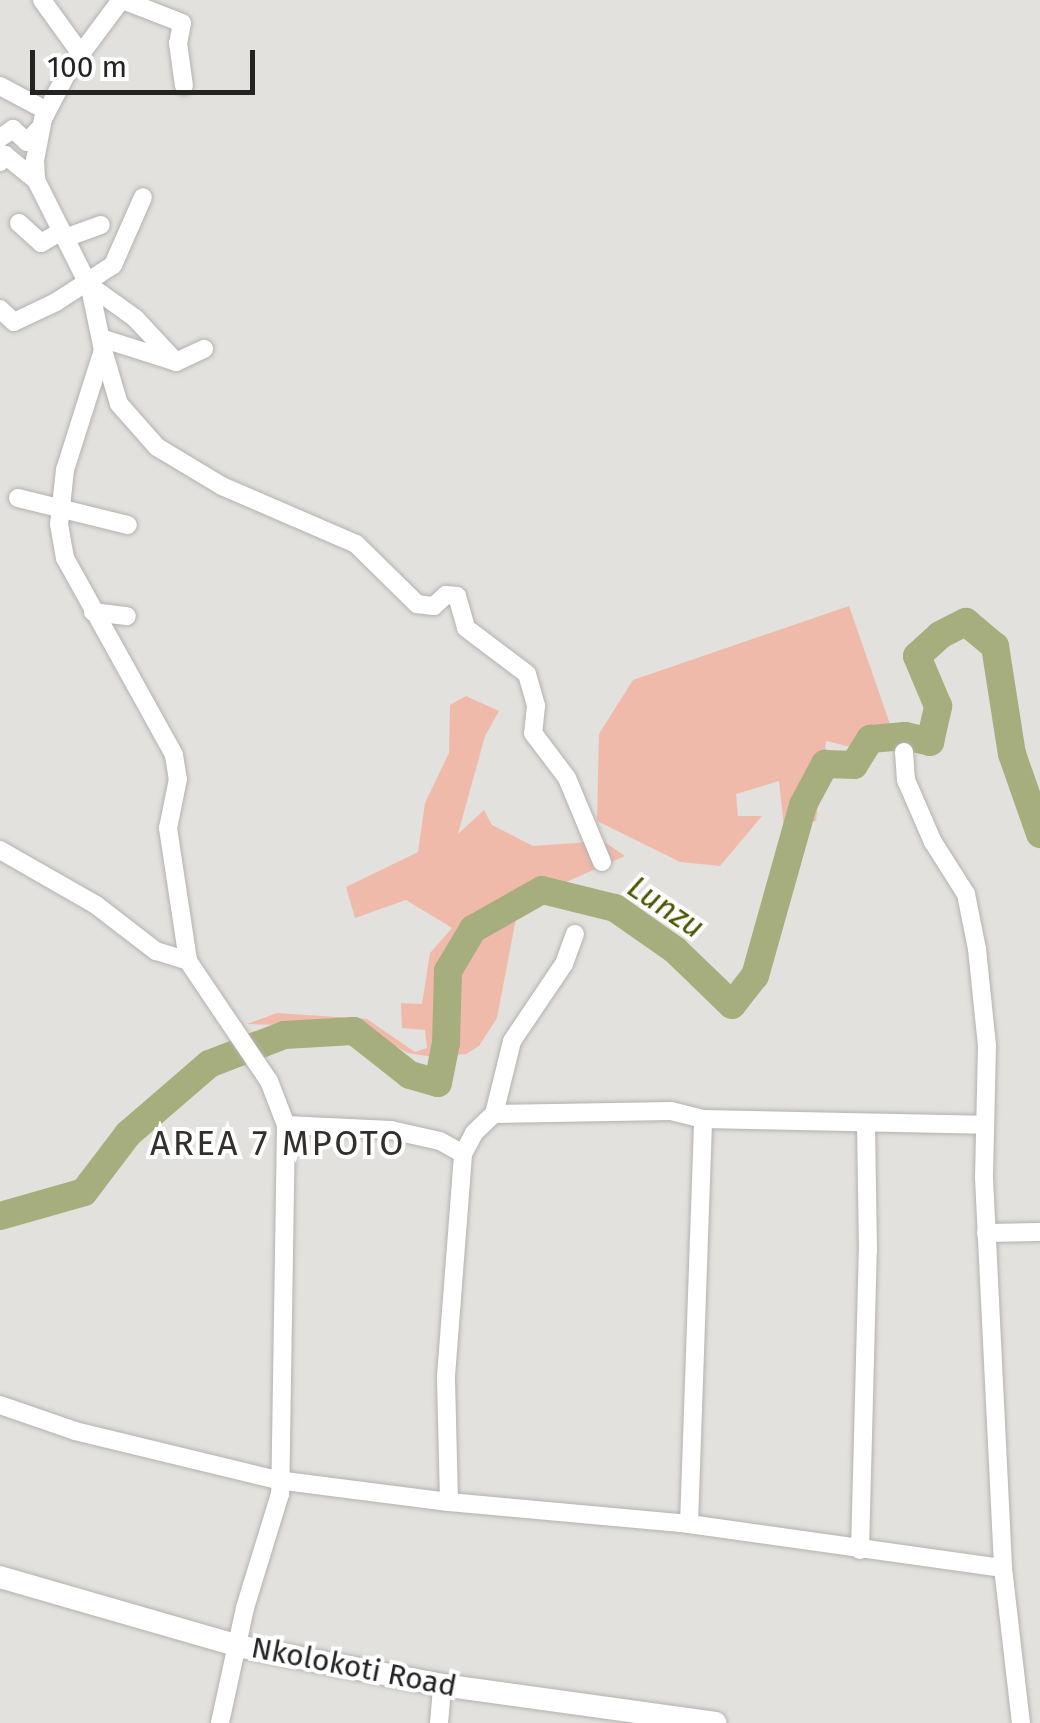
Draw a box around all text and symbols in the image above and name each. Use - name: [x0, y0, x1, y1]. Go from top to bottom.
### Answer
- scale bar: [35, 30, 260, 92]
- text: 100 m: [47, 49, 127, 85]
- water label: Lunzu: [620, 868, 712, 946]
- district label: AREA 7 MPOTO: [150, 1122, 406, 1164]
- street label: Nkolokoti Road: [248, 1629, 460, 1705]

